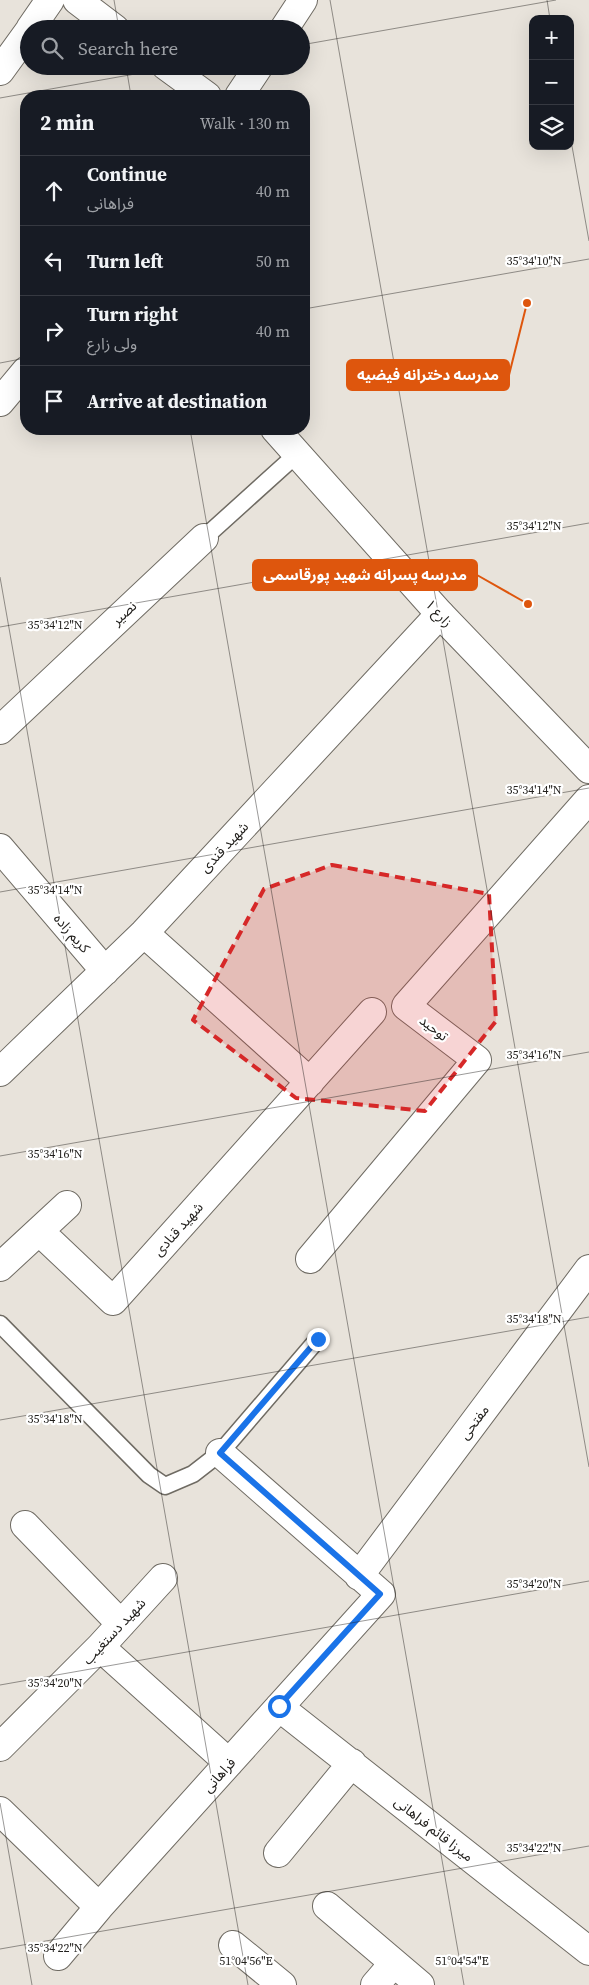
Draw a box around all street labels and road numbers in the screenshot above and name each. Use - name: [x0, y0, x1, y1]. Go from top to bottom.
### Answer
- street label: زارع ۱: [420, 595, 457, 632]
- street label: نصیر: [106, 596, 141, 630]
- street label: شهید قندی: [195, 817, 253, 877]
- street label: کریم زاده: [48, 909, 95, 958]
- street label: توحید: [415, 1010, 453, 1046]
- street label: شهید قنادی: [148, 1198, 208, 1260]
- street label: مفتحی: [454, 1401, 494, 1443]
- street label: شهید دستغیب: [78, 1593, 150, 1669]
- street label: فراهانی: [198, 1753, 240, 1797]
- street label: میرزا قائم فراهانی: [390, 1792, 478, 1867]

